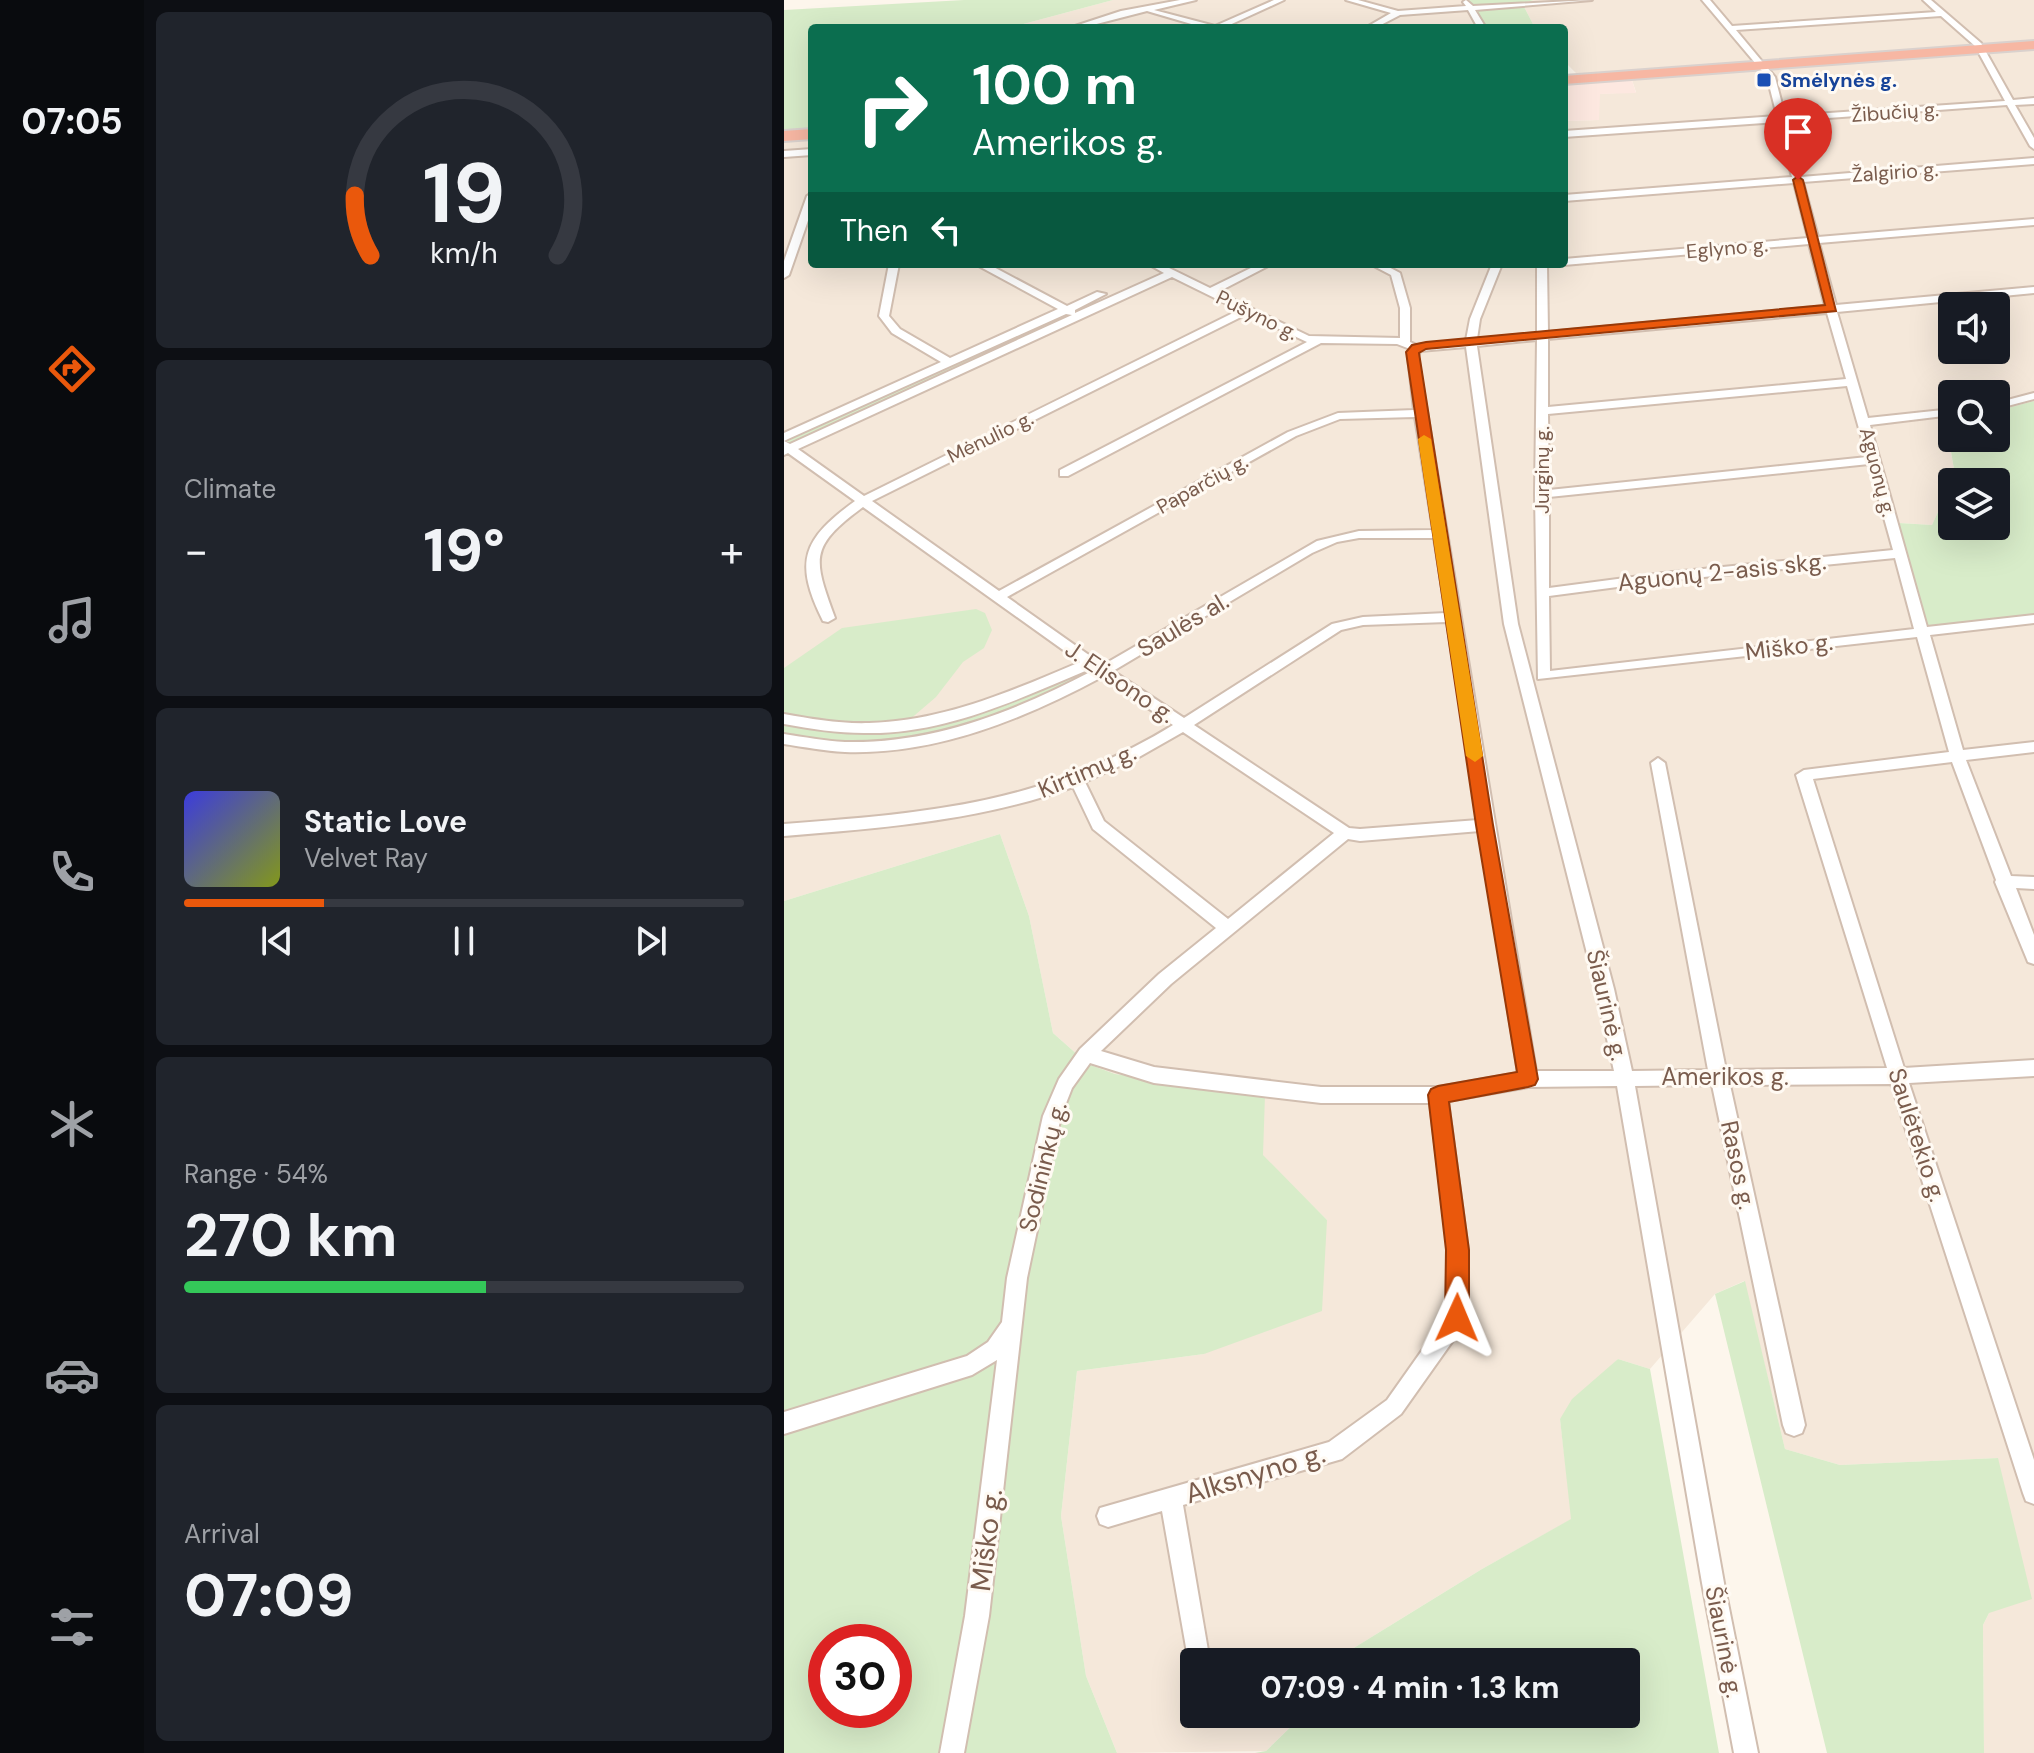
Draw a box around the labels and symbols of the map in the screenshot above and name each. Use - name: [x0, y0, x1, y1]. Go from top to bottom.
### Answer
- place label: Smėlynės g.: [1780, 67, 1897, 93]
- marker: Smėlynės g.: [1755, 71, 1773, 89]
- street label: Žibučių g.: [1850, 96, 1940, 128]
- pin: [1764, 98, 1832, 180]
- street label: Žalgirio g.: [1851, 156, 1939, 188]
- street label: Eglyno g.: [1685, 231, 1769, 265]
- street label: Pušyno g.: [1212, 284, 1302, 346]
- street label: Mėnulio g.: [943, 405, 1037, 469]
- street label: Aguonų g.: [1854, 425, 1902, 519]
- street label: Jurginų g.: [1529, 426, 1555, 514]
- street label: Paparčių g.: [1152, 448, 1252, 520]
- street label: Aguonų 2-asis skg.: [1616, 545, 1828, 598]
- street label: Saulės al.: [1131, 585, 1234, 664]
- street label: Miško g.: [1743, 626, 1834, 667]
- street label: J. Elisono g.: [1059, 633, 1181, 730]
- street label: Kirtimų g.: [1033, 736, 1140, 805]
- street label: Šiaurinė g.: [1580, 946, 1635, 1063]
- street label: Amerikos g.: [1661, 1061, 1789, 1092]
- street label: Saulėtekio g.: [1881, 1064, 1954, 1206]
- street label: Sodininkų g.: [1011, 1099, 1074, 1235]
- street label: Rasos g.: [1714, 1118, 1763, 1212]
- position arrow: [1415, 1276, 1499, 1360]
- street label: Alksnyno g.: [1181, 1435, 1330, 1512]
- street label: Miško g.: [962, 1487, 1011, 1593]
- street label: Šiaurinė g.: [1698, 1583, 1750, 1700]
- speed limit sign: 30: [808, 1624, 912, 1728]

